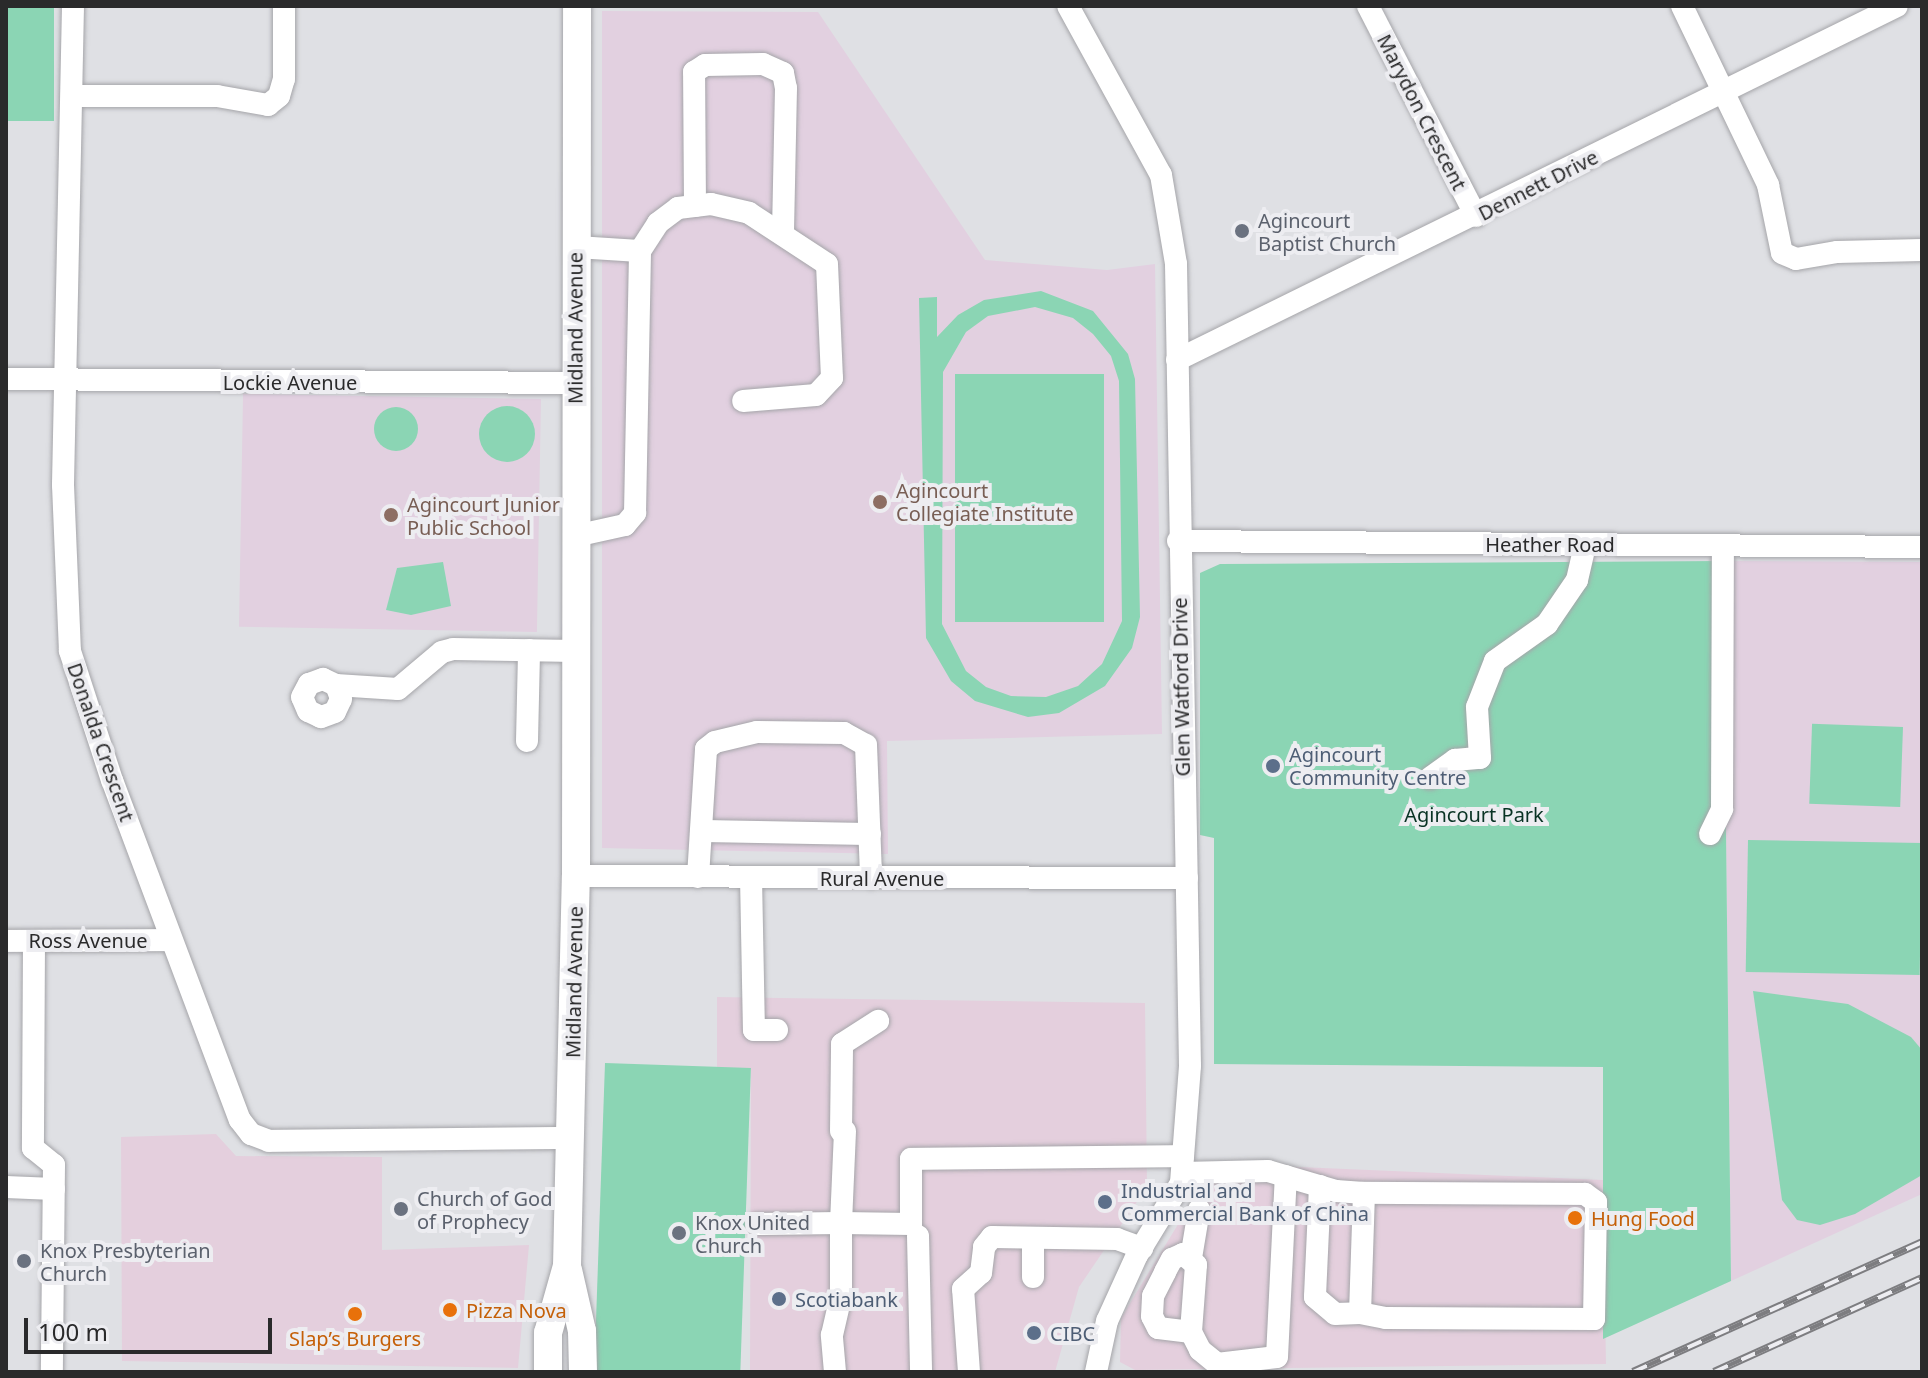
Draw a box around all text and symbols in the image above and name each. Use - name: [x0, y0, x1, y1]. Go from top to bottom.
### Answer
- street label: Marydon Crescent: [1372, 30, 1472, 194]
- street label: Dennett Drive: [1474, 145, 1602, 225]
- place label: Agincourt Baptist Church: [1258, 208, 1396, 255]
- marker: Agincourt Baptist Church: [1233, 222, 1251, 240]
- street label: Midland Avenue: [563, 252, 587, 404]
- street label: Lockie Avenue: [223, 370, 357, 394]
- place label: Agincourt Collegiate Institute: [896, 478, 1074, 525]
- place label: Agincourt Junior Public School: [407, 492, 560, 539]
- marker: Agincourt Collegiate Institute: [871, 493, 889, 511]
- marker: Agincourt Junior Public School: [382, 506, 400, 524]
- street label: Heather Road: [1485, 532, 1615, 556]
- street label: Glen Watford Drive: [1167, 597, 1195, 777]
- street label: Donalda Crescent: [63, 660, 139, 824]
- place label: Agincourt Community Centre: [1289, 742, 1466, 789]
- marker: Agincourt Community Centre: [1264, 757, 1282, 775]
- park label: Agincourt Park: [1404, 802, 1544, 826]
- street label: Rural Avenue: [820, 866, 944, 890]
- street label: Midland Avenue: [561, 906, 587, 1058]
- street label: Ross Avenue: [28, 928, 148, 952]
- place label: Industrial and Commercial Bank of China: [1121, 1178, 1369, 1225]
- place label: Church of God of Prophecy: [417, 1186, 553, 1233]
- marker: Industrial and Commercial Bank of China: [1096, 1193, 1114, 1211]
- marker: Church of God of Prophecy: [392, 1200, 410, 1218]
- place label: Hung Food: [1591, 1206, 1695, 1230]
- marker: Hung Food: [1566, 1209, 1584, 1227]
- place label: Knox United Church: [695, 1210, 810, 1257]
- marker: Knox United Church: [670, 1224, 688, 1242]
- place label: Knox Presbyterian Church: [40, 1238, 211, 1285]
- marker: Knox Presbyterian Church: [15, 1252, 33, 1270]
- place label: Scotiabank: [795, 1287, 898, 1311]
- marker: Scotiabank: [770, 1290, 788, 1308]
- place label: Pizza Nova: [466, 1298, 567, 1322]
- marker: Pizza Nova: [441, 1301, 459, 1319]
- scale bar: [28, 1302, 276, 1352]
- marker: Slap’s Burgers: [346, 1305, 364, 1323]
- text: 100 m: [38, 1315, 108, 1348]
- place label: CIBC: [1050, 1321, 1095, 1345]
- marker: CIBC: [1025, 1324, 1043, 1342]
- place label: Slap’s Burgers: [289, 1326, 421, 1350]

